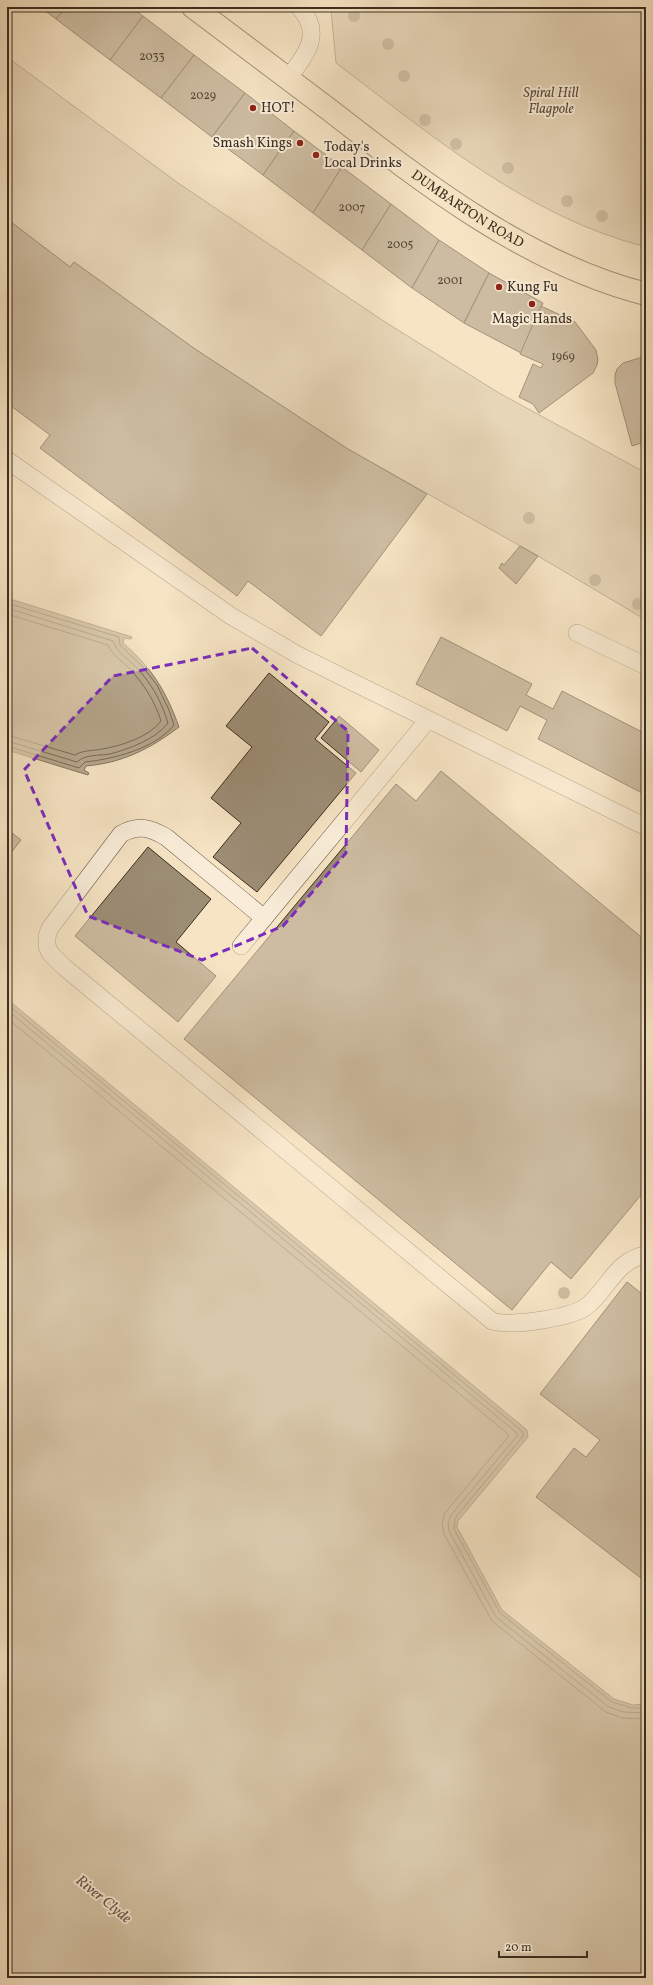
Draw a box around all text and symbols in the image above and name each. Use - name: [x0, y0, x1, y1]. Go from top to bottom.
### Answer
- house number: 2033: [139, 49, 165, 65]
- park label: Spiral Hill Flagpole: [523, 84, 579, 119]
- house number: 2029: [190, 88, 216, 104]
- place label: HOT!: [261, 99, 296, 118]
- marker: HOT!: [248, 103, 258, 113]
- place label: Smash Kings: [213, 134, 292, 153]
- marker: Smash Kings: [295, 138, 305, 148]
- place label: Today's Local Drinks: [324, 138, 402, 173]
- marker: Today's Local Drinks: [311, 150, 321, 160]
- street label: DUMBARTON ROAD: [407, 166, 527, 252]
- house number: 2007: [339, 200, 366, 216]
- house number: 2005: [387, 237, 414, 253]
- house number: 2001: [437, 273, 463, 289]
- place label: Kung Fu: [507, 278, 558, 297]
- marker: Kung Fu: [494, 282, 504, 292]
- marker: Magic Hands: [527, 299, 537, 309]
- place label: Magic Hands: [492, 310, 572, 329]
- house number: 1969: [551, 349, 575, 365]
- water label: River Clyde: [71, 1871, 136, 1929]
- scale bar: [499, 1933, 587, 1959]
- text: 20 m: [505, 1940, 532, 1956]

